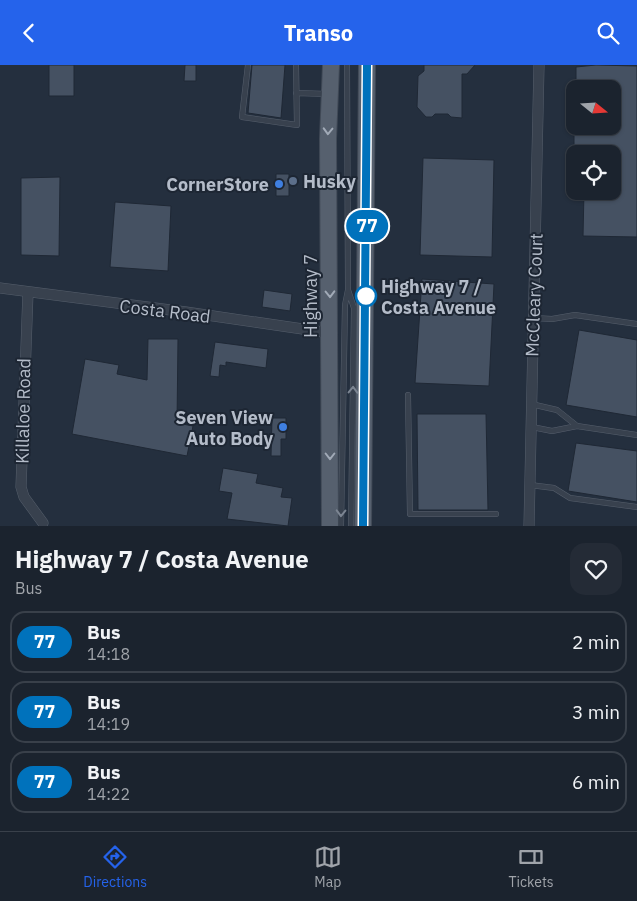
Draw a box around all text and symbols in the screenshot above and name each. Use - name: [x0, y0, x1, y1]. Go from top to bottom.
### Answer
- text: Transo: [284, 18, 353, 47]
- icon: back: [15, 19, 43, 47]
- icon: search: [594, 19, 622, 47]
- north arrow: [566, 80, 621, 135]
- map controls: [566, 80, 621, 200]
- one-way arrow: [323, 127, 334, 135]
- button: locate: [566, 145, 621, 200]
- place label: Husky: [303, 170, 356, 193]
- place label: CornerStore: [166, 173, 269, 196]
- marker: Husky: [287, 175, 299, 187]
- marker: CornerStore: [273, 178, 285, 190]
- line badge: 77: [344, 210, 390, 242]
- text: 77: [356, 214, 378, 237]
- street label: McCleary Court: [520, 233, 548, 357]
- street label: Highway 7: [299, 254, 322, 338]
- place label: Highway 7 / Costa Avenue: [381, 275, 496, 319]
- marker: Highway 7 / Costa Avenue: [355, 285, 377, 307]
- one-way arrow: [325, 290, 335, 298]
- street label: Costa Road: [118, 294, 212, 328]
- street label: Killaloe Road: [11, 358, 35, 464]
- one-way arrow: [348, 386, 358, 394]
- place label: Seven View Auto Body: [175, 406, 273, 450]
- marker: Seven View Auto Body: [277, 421, 289, 433]
- one-way arrow: [325, 452, 335, 460]
- one-way arrow: [336, 510, 347, 518]
- text: Highway 7 / Costa Avenue: [15, 543, 309, 575]
- button: heart: [570, 543, 622, 595]
- text: Bus: [15, 578, 42, 598]
- text: Bus: [87, 620, 121, 644]
- text: 77: [34, 630, 55, 653]
- text: 2 min: [572, 630, 620, 654]
- text: 14:18: [87, 644, 130, 664]
- text: Bus: [87, 690, 121, 714]
- text: 77: [34, 700, 55, 723]
- text: 3 min: [572, 700, 620, 724]
- text: 14:19: [87, 714, 130, 734]
- text: Bus: [87, 760, 121, 784]
- text: 77: [34, 770, 55, 793]
- text: 6 min: [572, 770, 620, 794]
- text: 14:22: [87, 784, 130, 804]
- tab: Directions: [83, 843, 147, 891]
- tab: Map: [314, 843, 342, 891]
- tab: Tickets: [509, 843, 554, 891]

